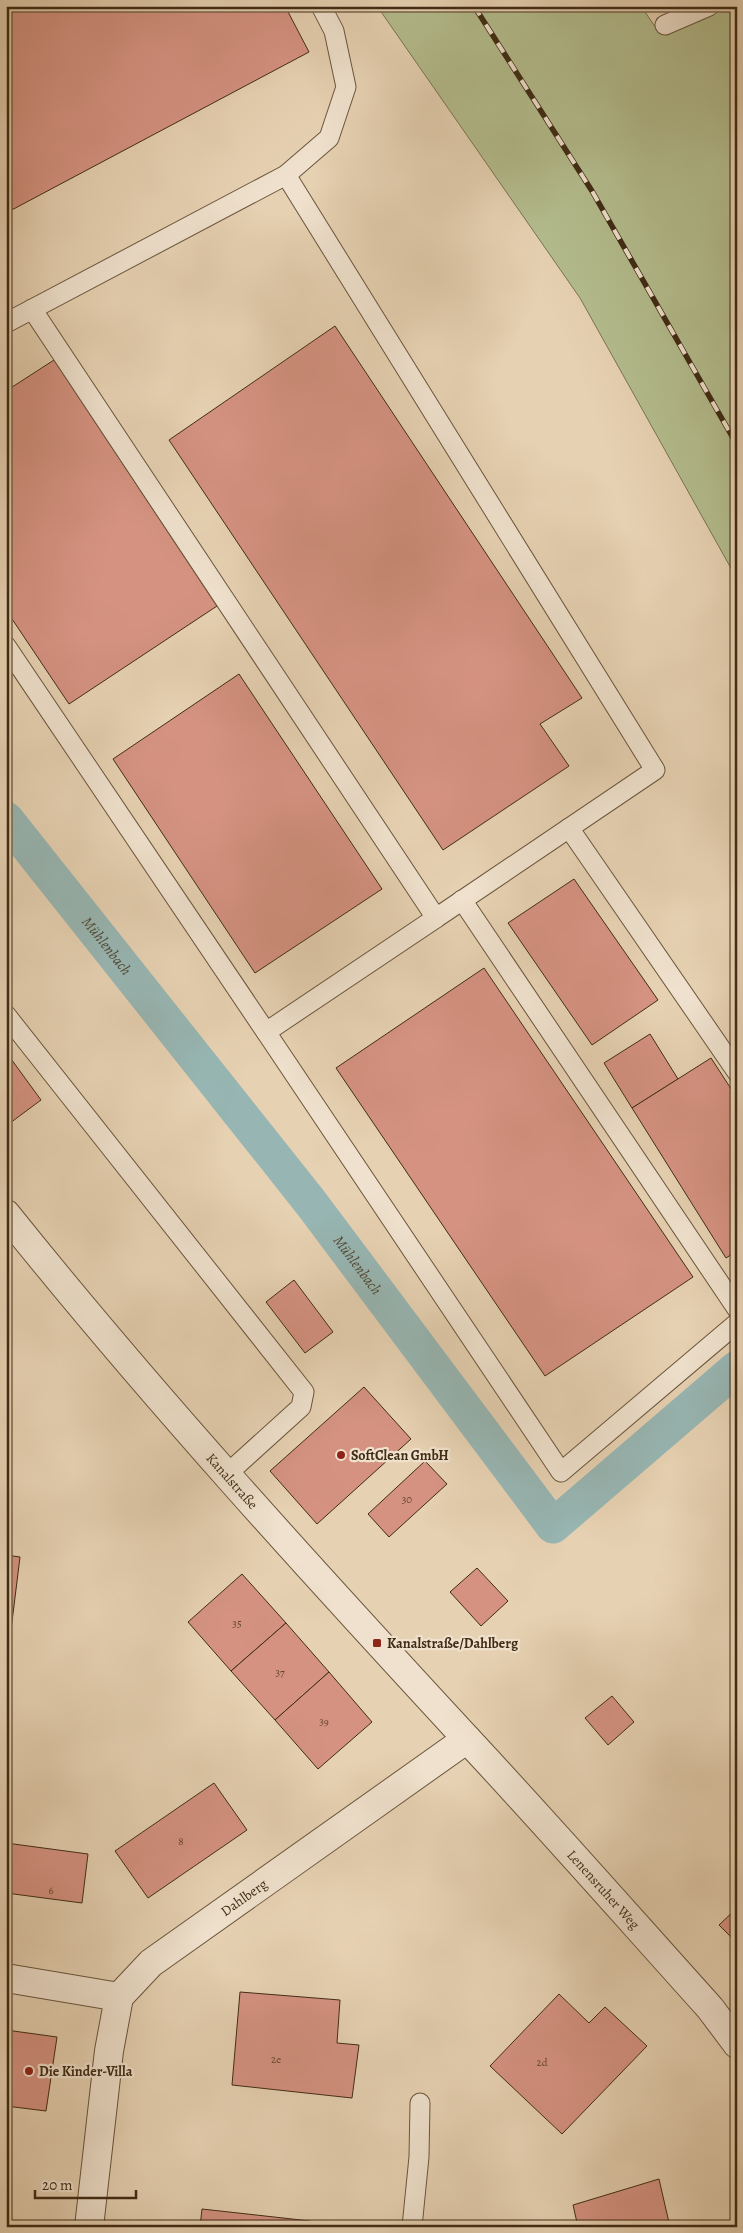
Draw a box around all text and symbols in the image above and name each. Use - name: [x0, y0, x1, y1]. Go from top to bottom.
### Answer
- water label: Mühlenbach: [77, 912, 136, 979]
- water label: Mühlenbach: [329, 1231, 386, 1299]
- place label: SoftClean GmbH: [351, 1446, 449, 1465]
- street label: Kanalstraße: [202, 1449, 262, 1514]
- marker: SoftClean GmbH: [335, 1449, 347, 1461]
- house number: 30: [402, 1492, 412, 1507]
- house number: 35: [232, 1616, 242, 1631]
- place label: Kanalstraße/Dahlberg: [387, 1634, 519, 1653]
- marker: Kanalstraße/Dahlberg: [371, 1637, 383, 1649]
- house number: 37: [275, 1665, 285, 1680]
- house number: 39: [319, 1714, 329, 1729]
- house number: 8: [178, 1834, 184, 1849]
- street label: Lenensruher Weg: [563, 1846, 644, 1933]
- street label: Dahlberg: [217, 1875, 271, 1921]
- house number: 6: [48, 1883, 54, 1898]
- house number: 2e: [271, 2052, 281, 2067]
- house number: 2d: [536, 2055, 548, 2070]
- place label: Die Kinder-Villa: [39, 2062, 133, 2081]
- marker: Die Kinder-Villa: [23, 2065, 35, 2077]
- scale bar: [35, 2168, 136, 2200]
- text: 20 m: [42, 2175, 73, 2195]

